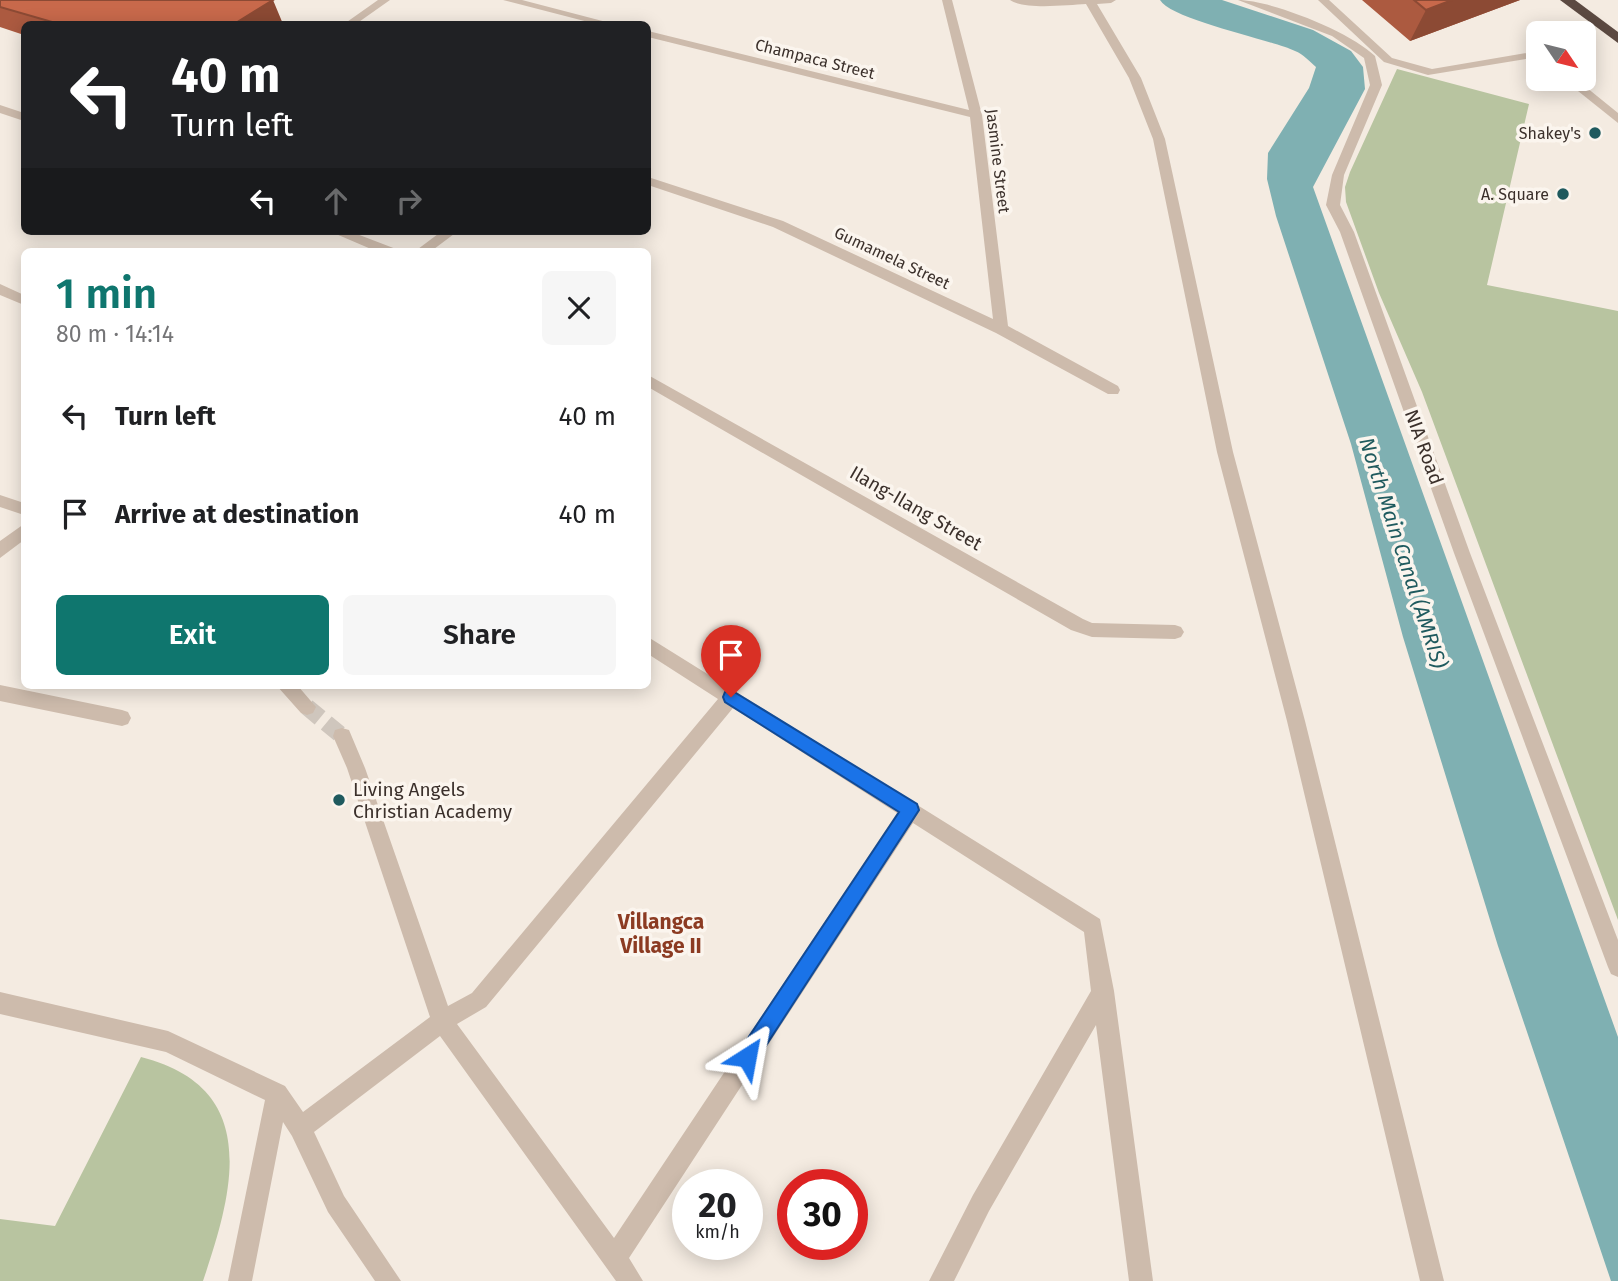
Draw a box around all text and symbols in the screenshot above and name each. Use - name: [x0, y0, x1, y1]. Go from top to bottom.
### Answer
- north arrow: [1526, 21, 1596, 91]
- map controls: [1526, 21, 1596, 91]
- street label: Champaca Street: [753, 35, 877, 83]
- text: 40 m: [171, 46, 280, 105]
- icon: left: [56, 49, 147, 140]
- text: Turn left: [171, 106, 293, 144]
- street label: Jasmine Street: [982, 108, 1014, 214]
- place label: Shakey's: [1519, 124, 1581, 143]
- marker: Shakey's: [1587, 125, 1603, 141]
- icon: left: [244, 182, 282, 220]
- icon: ahead: [317, 182, 355, 220]
- icon: right: [390, 182, 428, 220]
- place label: A. Square: [1481, 185, 1549, 204]
- marker: A. Square: [1555, 186, 1571, 202]
- street label: Gumamela Street: [831, 223, 953, 293]
- text: 1 min: [56, 269, 157, 319]
- button: close: [542, 271, 616, 345]
- text: 80 m · 14:14: [56, 320, 174, 348]
- icon: left: [56, 397, 94, 435]
- text: Turn left: [115, 401, 216, 432]
- text: 40 m: [558, 401, 616, 432]
- street label: NIA Road: [1400, 406, 1448, 488]
- water label: North Main Canal (AMRIS): [1353, 434, 1453, 672]
- street label: Ilang-Ilang Street: [846, 461, 986, 555]
- icon: arrive: [56, 495, 94, 533]
- text: Arrive at destination: [115, 499, 359, 530]
- text: 40 m: [558, 499, 616, 530]
- button: Exit: [56, 595, 329, 675]
- button: Share: [343, 595, 616, 675]
- pin: [701, 625, 761, 697]
- icon: arrive: [712, 636, 750, 674]
- place label: Living Angels Christian Academy: [353, 778, 513, 823]
- marker: Living Angels Christian Academy: [331, 792, 347, 808]
- district label: Villangca Village II: [617, 909, 704, 959]
- position arrow: [710, 1020, 784, 1094]
- speed limit sign: 30: [777, 1169, 868, 1260]
- text: 20: [698, 1184, 737, 1226]
- text: km/h: [695, 1221, 740, 1243]

